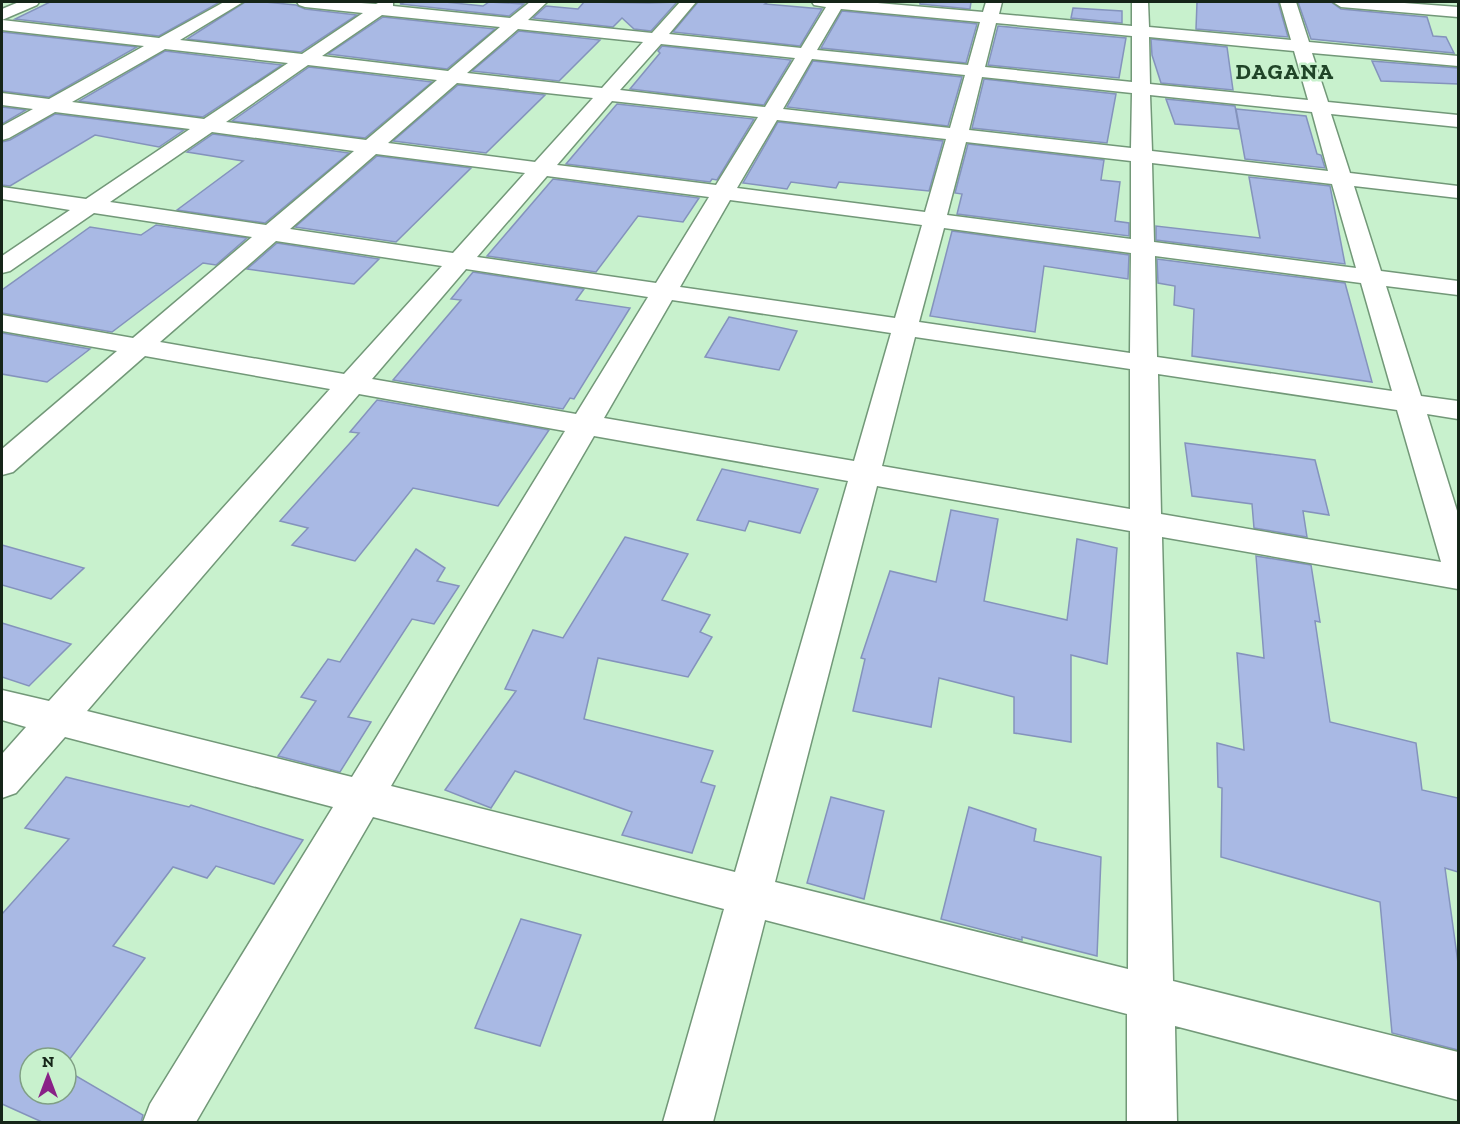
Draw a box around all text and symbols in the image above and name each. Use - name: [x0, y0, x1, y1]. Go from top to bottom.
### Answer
- district label: DAGANA: [1235, 58, 1335, 85]
- north arrow: [18, 1046, 78, 1106]
- text: N: [42, 1052, 54, 1071]

